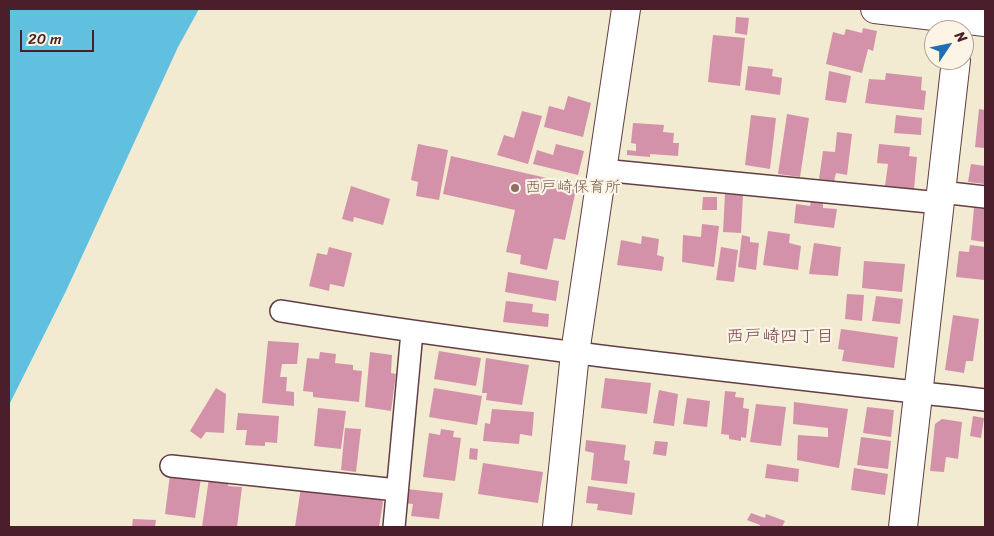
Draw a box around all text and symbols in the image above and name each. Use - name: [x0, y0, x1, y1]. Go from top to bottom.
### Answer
- scale bar: [22, 20, 96, 52]
- north arrow: [924, 20, 974, 70]
- text: 20 m: [28, 26, 62, 52]
- text: N: [948, 26, 974, 48]
- place label: 西戸崎保育所: [525, 178, 621, 198]
- marker: 西戸崎保育所: [509, 182, 521, 194]
- district label: 西戸崎四丁目: [726, 326, 834, 348]

